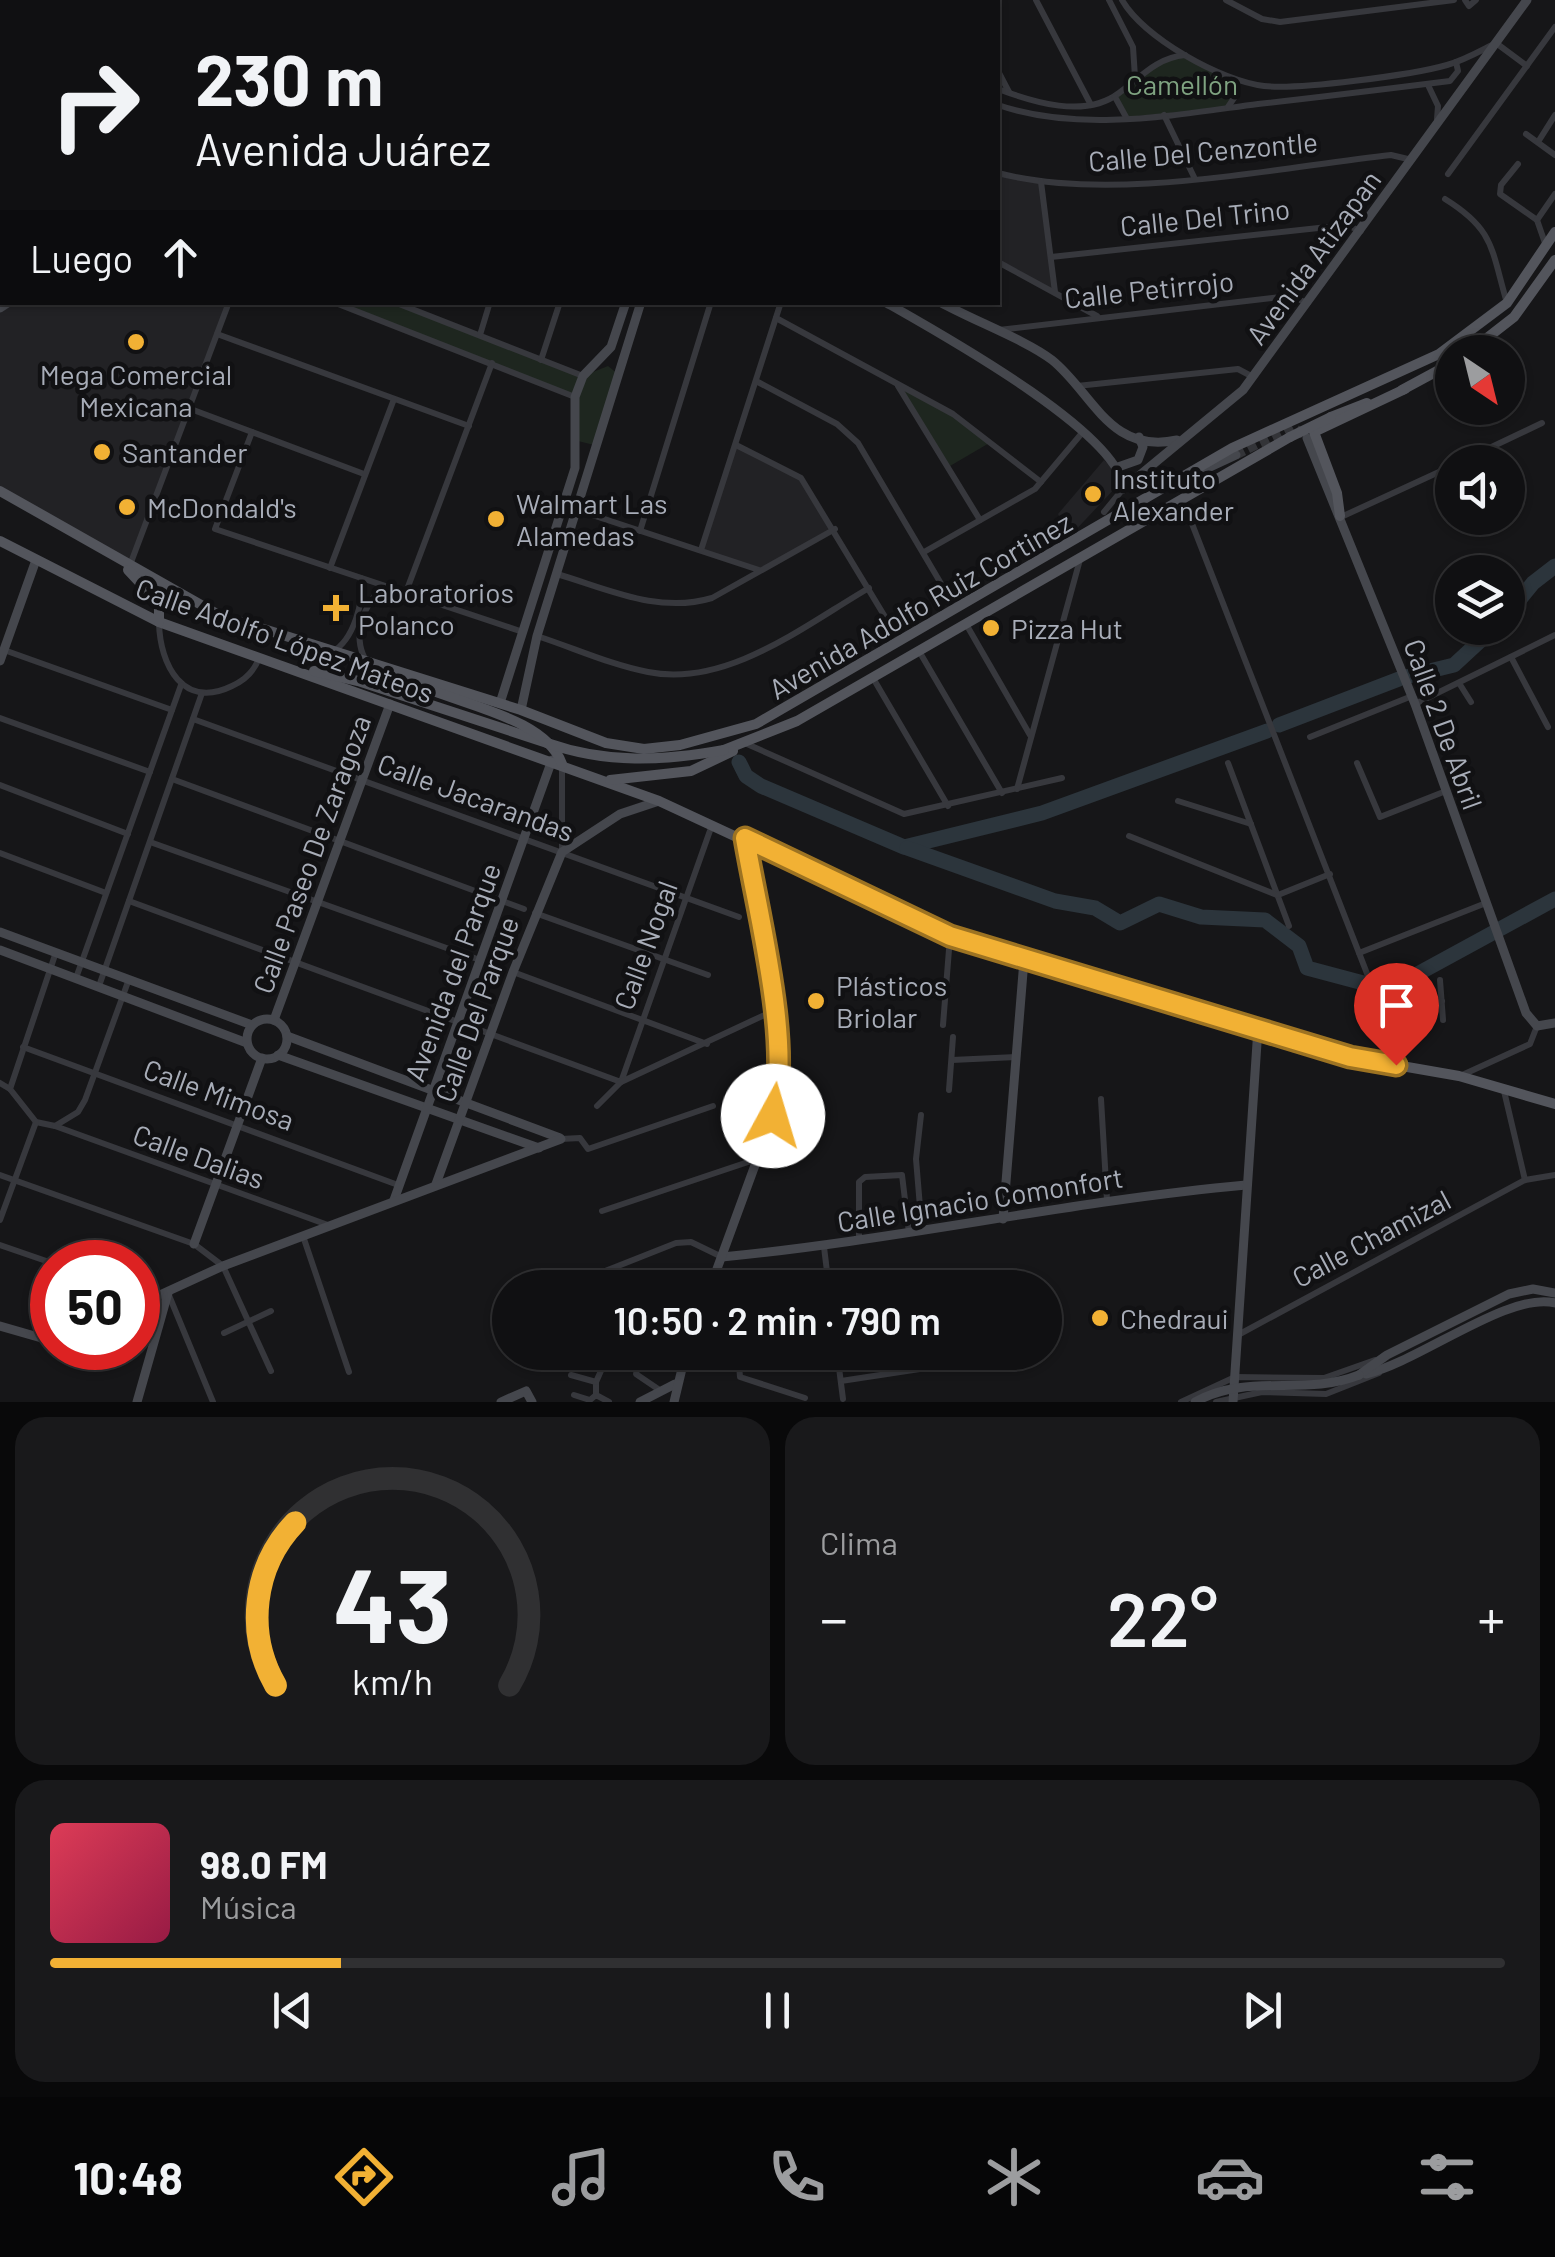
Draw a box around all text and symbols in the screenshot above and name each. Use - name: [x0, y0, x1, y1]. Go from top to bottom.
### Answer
- text: 230 m: [195, 36, 383, 120]
- icon: right: [30, 40, 160, 170]
- park label: Camellón: [1126, 67, 1238, 101]
- text: Avenida Juárez: [195, 121, 491, 175]
- street label: Calle Del Cenzontle: [1087, 124, 1319, 178]
- street label: Avenida Atizapan: [1238, 163, 1388, 351]
- street label: Calle Del Trino: [1118, 191, 1292, 243]
- icon: ahead: [153, 230, 208, 285]
- text: Luego: [30, 235, 133, 281]
- street label: Calle Petirrojo: [1063, 263, 1235, 315]
- marker: Mega Comercial Mexicana: [125, 331, 147, 353]
- north arrow: [1435, 335, 1525, 425]
- map controls: [1435, 335, 1525, 645]
- place label: Mega Comercial Mexicana: [40, 357, 232, 423]
- place label: Santander: [122, 435, 248, 469]
- marker: Santander: [91, 441, 113, 463]
- button: sound: [1435, 445, 1525, 535]
- place label: Instituto Alexander: [1113, 461, 1234, 527]
- marker: Instituto Alexander: [1082, 483, 1104, 505]
- place label: Walmart Las Alamedas: [516, 486, 668, 552]
- place label: McDondald's: [147, 490, 297, 524]
- marker: McDondald's: [116, 496, 138, 518]
- street label: Avenida Adolfo Ruiz Cortinez: [762, 504, 1078, 706]
- marker: Walmart Las Alamedas: [485, 508, 507, 530]
- button: layers: [1435, 555, 1525, 645]
- street label: Calle Adolfo López Mateos: [131, 570, 439, 710]
- place label: Laboratorios Polanco: [358, 575, 514, 641]
- marker: Laboratorios Polanco: [323, 595, 349, 621]
- place label: Pizza Hut: [1011, 611, 1123, 645]
- marker: Pizza Hut: [980, 617, 1002, 639]
- street label: Calle 2 De Abril: [1397, 634, 1491, 814]
- street label: Calle Paseo De Zaragoza: [245, 710, 377, 998]
- street label: Calle Jacarandas: [373, 746, 579, 848]
- street label: Avenida del Parque: [397, 858, 507, 1086]
- street label: Calle Nogal: [606, 876, 684, 1014]
- street label: Calle Del Parque: [427, 912, 525, 1106]
- pin: [1354, 963, 1439, 1066]
- place label: Plásticos Briolar: [836, 968, 947, 1034]
- icon: arrive: [1369, 978, 1424, 1033]
- marker: Plásticos Briolar: [805, 990, 827, 1012]
- street label: Calle Mimosa: [139, 1051, 299, 1137]
- position arrow: [721, 1064, 825, 1168]
- street label: Calle Dalias: [129, 1117, 269, 1195]
- street label: Calle Ignacio Comonfort: [835, 1160, 1125, 1238]
- street label: Calle Chamizal: [1286, 1182, 1456, 1294]
- speed limit sign: 50: [30, 1240, 160, 1370]
- text: 10:50 · 2 min · 790 m: [613, 1297, 941, 1343]
- place label: Chedraui: [1120, 1301, 1229, 1335]
- marker: Chedraui: [1089, 1307, 1111, 1329]
- text: Clima: [820, 1523, 898, 1561]
- text: 43: [333, 1539, 452, 1664]
- text: 22°: [1107, 1572, 1218, 1662]
- text: −: [820, 1584, 848, 1650]
- text: +: [1477, 1584, 1505, 1650]
- text: km/h: [352, 1659, 433, 1702]
- text: 98.0 FM: [200, 1841, 328, 1887]
- text: Música: [200, 1887, 297, 1925]
- icon: previous: [265, 1983, 320, 2038]
- icon: pause: [750, 1983, 805, 2038]
- icon: next: [1235, 1983, 1290, 2038]
- icon: directions: [329, 2142, 399, 2212]
- icon: music: [546, 2142, 616, 2212]
- icon: phone: [762, 2142, 832, 2212]
- icon: climate: [979, 2142, 1049, 2212]
- icon: car: [1195, 2142, 1265, 2212]
- icon: filters: [1412, 2142, 1482, 2212]
- text: 10:48: [73, 2150, 183, 2204]

